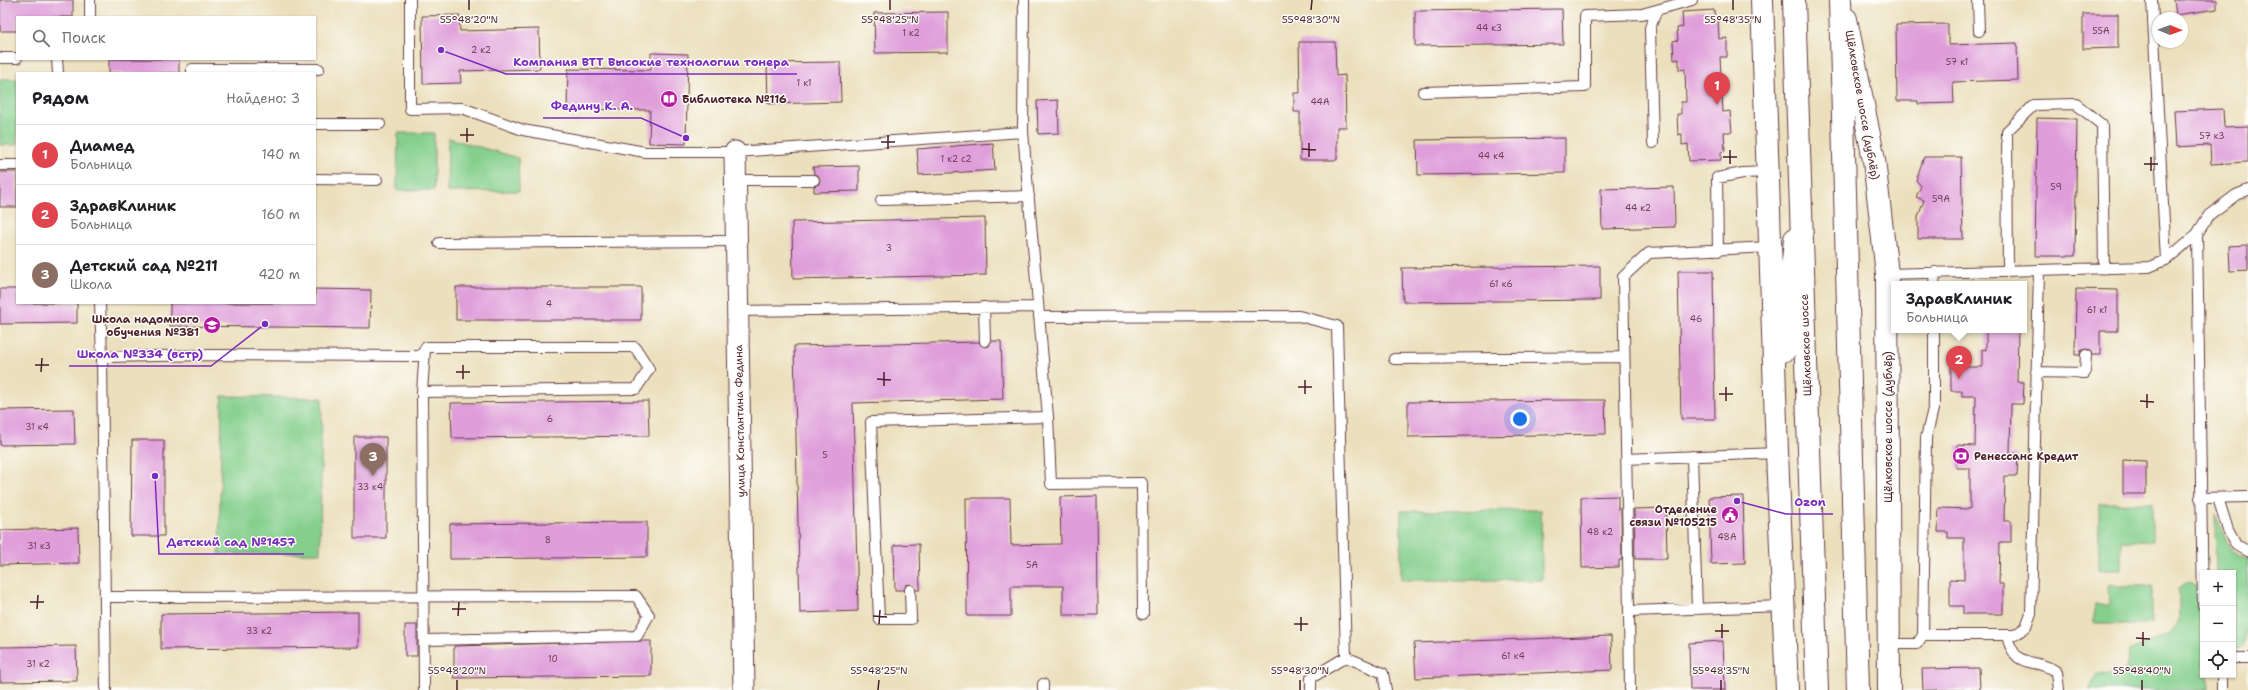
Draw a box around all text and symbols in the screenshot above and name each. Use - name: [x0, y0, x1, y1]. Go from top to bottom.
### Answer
- north arrow: [2152, 12, 2188, 48]
- text: 55°48'20"N: [440, 13, 498, 26]
- text: 55°48'25"N: [861, 13, 919, 26]
- text: 55°48'30"N: [1282, 13, 1340, 26]
- text: 55°48'35"N: [1704, 13, 1762, 26]
- search box: [16, 16, 316, 60]
- house number: 44 к3: [1476, 22, 1502, 34]
- house number: 55А: [2092, 25, 2110, 37]
- icon: search: [30, 27, 52, 49]
- house number: 1 к2: [902, 27, 920, 39]
- text: Поиск: [62, 28, 106, 48]
- street label: Щёлковское шоссе (дублёр): [1841, 29, 1883, 181]
- house number: 2 к2: [471, 44, 491, 56]
- callout: Компания ВТТ Высокие технологии тонера: [506, 50, 797, 74]
- text: Компания ВТТ Высокие технологии тонера: [513, 54, 790, 70]
- house number: 57 к1: [1946, 56, 1968, 68]
- pin: 1: [1704, 72, 1730, 105]
- house number: 1 к1: [797, 77, 811, 89]
- text: Рядом: [32, 87, 89, 109]
- library icon: Библиотека №116: [659, 89, 679, 109]
- text: Найдено: 3: [226, 90, 300, 107]
- place label: Библиотека №116: [682, 92, 787, 107]
- callout: Федину К. А.: [543, 94, 641, 118]
- house number: 44А: [1311, 96, 1330, 108]
- text: Федину К. А.: [551, 98, 634, 114]
- house number: 57 к3: [2199, 130, 2225, 142]
- text: Диамед: [70, 136, 134, 156]
- text: 1: [42, 146, 48, 163]
- text: 140 m: [261, 146, 300, 163]
- house number: 44 к4: [1478, 150, 1504, 162]
- house number: 1 к2 с2: [940, 153, 972, 165]
- text: Больница: [70, 156, 132, 173]
- house number: 59: [2050, 181, 2062, 193]
- house number: 59А: [1932, 193, 1950, 205]
- text: ЗдравКлиник: [70, 196, 176, 216]
- house number: 44 к2: [1625, 202, 1651, 214]
- text: 2: [40, 206, 50, 223]
- text: 160 m: [262, 206, 300, 223]
- text: Больница: [70, 216, 132, 233]
- house number: 3: [886, 242, 892, 254]
- text: Детский сад №211: [70, 256, 218, 276]
- text: 3: [40, 266, 50, 283]
- text: 420 m: [258, 266, 300, 283]
- text: Школа: [70, 276, 112, 293]
- house number: 61 к6: [1489, 278, 1513, 290]
- popup: [1891, 281, 2027, 333]
- text: ЗдравКлиник: [1906, 289, 2012, 309]
- street label: Щёлковское шоссе: [1797, 294, 1815, 396]
- house number: 4: [546, 298, 552, 310]
- house number: 61 к1: [2087, 304, 2107, 316]
- text: Больница: [1906, 309, 1968, 326]
- place label: Школа надомного обучения №381: [92, 312, 199, 340]
- house number: 46: [1690, 313, 1702, 325]
- school or university icon: Школа надомного обучения №381: [202, 315, 222, 335]
- callout: Школа №334 (встр): [69, 342, 211, 366]
- street label: улица Константина Федина: [731, 344, 749, 497]
- text: Школа №334 (встр): [77, 346, 204, 362]
- pin: 2: [1946, 346, 1972, 379]
- street label: Щёлковское шоссе (дублёр): [1881, 351, 1896, 503]
- your location: [1510, 409, 1530, 429]
- house number: 6: [547, 413, 553, 425]
- house number: 31 к4: [25, 421, 49, 433]
- pin: 3: [360, 443, 386, 476]
- bank icon: Ренессанс Кредит: [1951, 446, 1971, 466]
- house number: 5: [822, 449, 828, 461]
- place label: Ренессанс Кредит: [1974, 449, 2079, 464]
- house number: 33 к4: [357, 481, 383, 493]
- callout: Ozon: [1786, 490, 1833, 514]
- text: Ozon: [1794, 494, 1826, 510]
- place label: Отделение связи №105215: [1629, 502, 1717, 530]
- public building icon: Отделение связи №105215: [1720, 505, 1740, 525]
- house number: 48 к2: [1587, 526, 1613, 538]
- callout: Детский сад №1457: [159, 530, 304, 554]
- house number: 48А: [1718, 531, 1737, 543]
- text: Детский сад №1457: [167, 534, 296, 550]
- house number: 8: [545, 534, 551, 546]
- house number: 31 к3: [27, 540, 51, 552]
- house number: 5А: [1026, 559, 1038, 571]
- map controls: [2200, 570, 2236, 678]
- button: +: [2200, 570, 2236, 606]
- button: −: [2200, 606, 2236, 642]
- house number: 33 к2: [246, 625, 272, 637]
- button: locate: [2200, 642, 2236, 678]
- house number: 61 к4: [1501, 650, 1525, 662]
- house number: 10: [548, 653, 558, 665]
- house number: 31 к2: [26, 658, 50, 670]
- text: 55°48'20"N: [428, 664, 486, 677]
- text: 55°48'25"N: [850, 664, 908, 677]
- text: 55°48'30"N: [1271, 664, 1329, 677]
- text: 55°48'35"N: [1692, 664, 1750, 677]
- text: 55°48'40"N: [2113, 664, 2171, 677]

